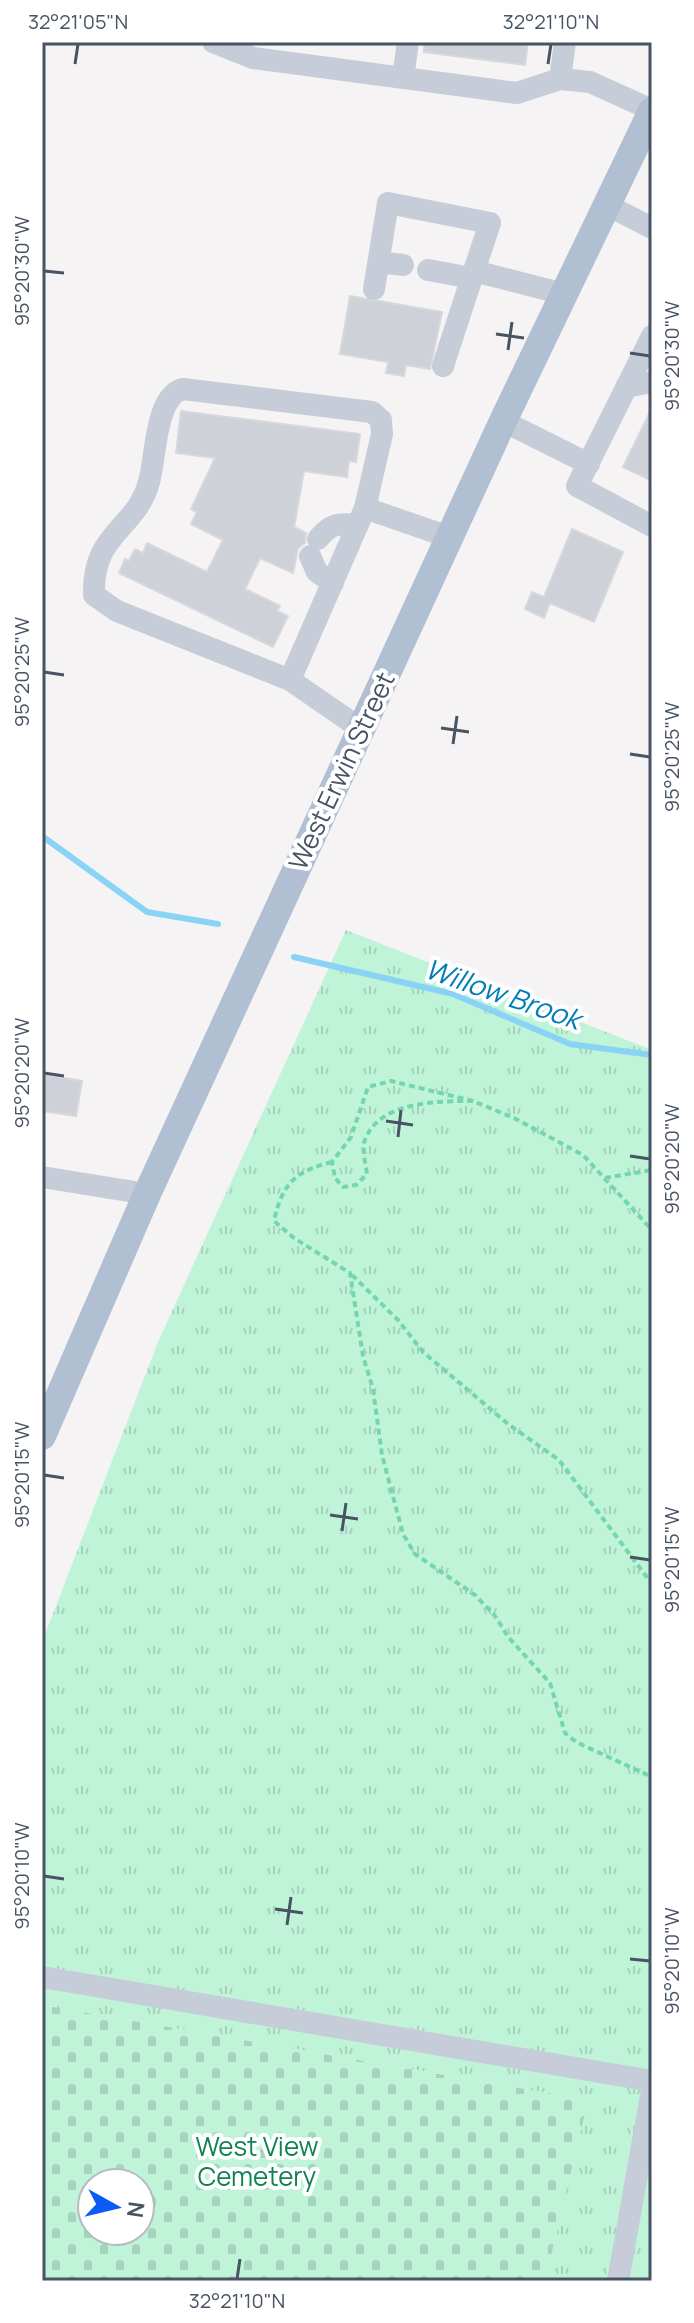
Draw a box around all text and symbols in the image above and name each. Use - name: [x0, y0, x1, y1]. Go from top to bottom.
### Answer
- text: 32°21'05"N: [28, 8, 128, 35]
- text: 32°21'10"N: [503, 8, 599, 35]
- text: 95°20'30"W: [8, 215, 35, 326]
- text: 95°20'30"W: [658, 300, 685, 411]
- text: 95°20'25"W: [8, 617, 35, 727]
- street label: West Erwin Street: [279, 666, 403, 875]
- text: 95°20'25"W: [658, 702, 685, 812]
- water label: Willow Brook: [420, 949, 590, 1039]
- text: 95°20'20"W: [8, 1017, 35, 1128]
- text: 95°20'20"W: [658, 1103, 685, 1214]
- text: 95°20'15"W: [8, 1421, 35, 1528]
- text: 95°20'15"W: [658, 1506, 685, 1613]
- text: 95°20'10"W: [8, 1822, 35, 1930]
- text: 95°20'10"W: [658, 1907, 685, 2015]
- park label: West View Cemetery: [195, 2128, 319, 2194]
- north arrow: [76, 2167, 156, 2247]
- text: N: [120, 2200, 152, 2220]
- text: 32°21'10"N: [189, 2287, 285, 2314]

